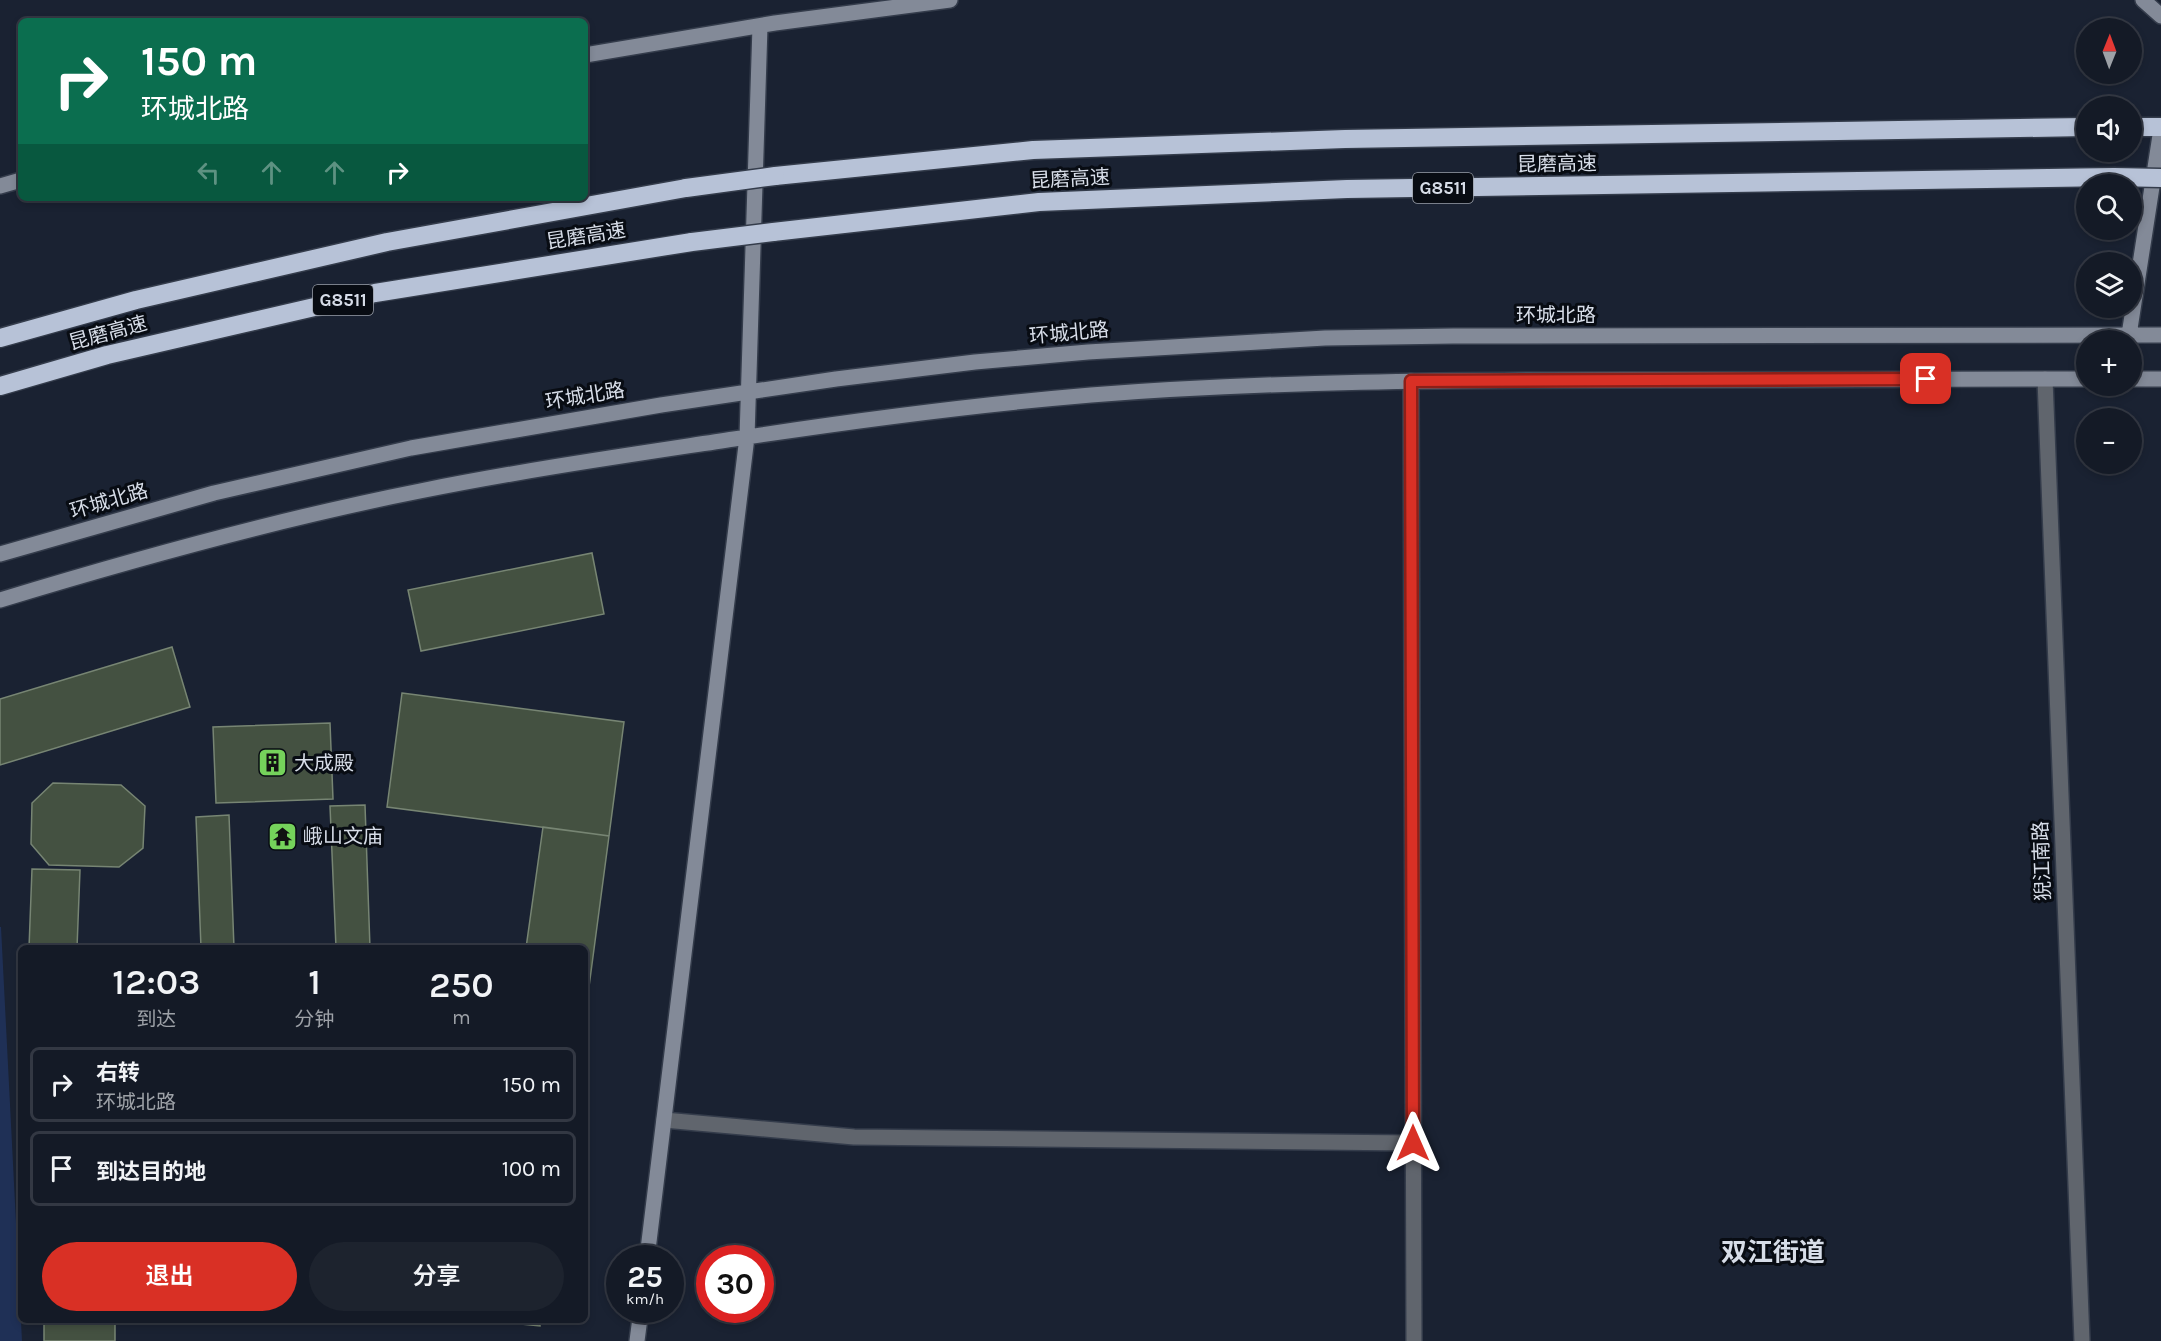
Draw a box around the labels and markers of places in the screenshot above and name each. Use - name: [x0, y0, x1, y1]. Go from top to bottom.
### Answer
- pin: [1900, 353, 1951, 404]
- building icon: 大成殿: [257, 747, 289, 779]
- place label: 大成殿: [294, 752, 354, 775]
- temple icon: 峨山文庙: [266, 820, 298, 852]
- place label: 峨山文庙: [303, 825, 383, 848]

